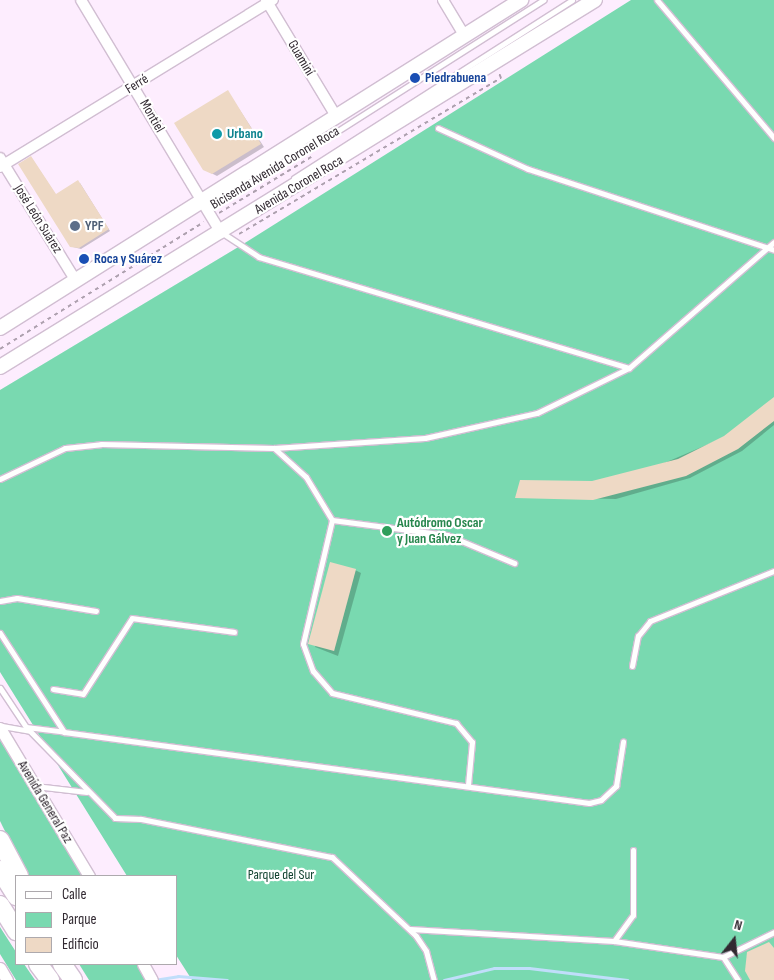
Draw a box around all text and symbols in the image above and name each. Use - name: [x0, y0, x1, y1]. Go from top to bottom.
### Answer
- street label: Guaminí: [284, 37, 318, 79]
- street label: Ferré: [122, 70, 152, 98]
- place label: Piedrabuena: [425, 70, 486, 86]
- marker: Piedrabuena: [409, 72, 421, 84]
- street label: Montiel: [136, 97, 168, 135]
- street label: Bicisenda Avenida Coronel Roca: [208, 123, 342, 213]
- place label: Urbano: [227, 126, 263, 142]
- marker: Urbano: [211, 128, 223, 140]
- street label: Avenida Coronel Roca: [252, 152, 346, 218]
- street label: José León Suárez: [10, 182, 66, 256]
- place label: YPF: [85, 218, 104, 234]
- marker: YPF: [69, 220, 81, 232]
- place label: Roca y Suárez: [94, 251, 162, 267]
- marker: Roca y Suárez: [78, 253, 90, 265]
- place label: Autódromo Oscar y Juan Gálvez: [397, 515, 483, 548]
- marker: Autódromo Oscar y Juan Gálvez: [381, 525, 393, 537]
- street label: Avenida General Paz: [14, 758, 76, 846]
- park label: Parque del Sur: [248, 867, 314, 883]
- legend: [15, 875, 178, 965]
- text: Calle: [62, 885, 86, 904]
- text: Parque: [62, 910, 97, 929]
- north arrow: [709, 915, 759, 965]
- text: N: [732, 916, 744, 934]
- text: Edificio: [62, 935, 99, 954]

